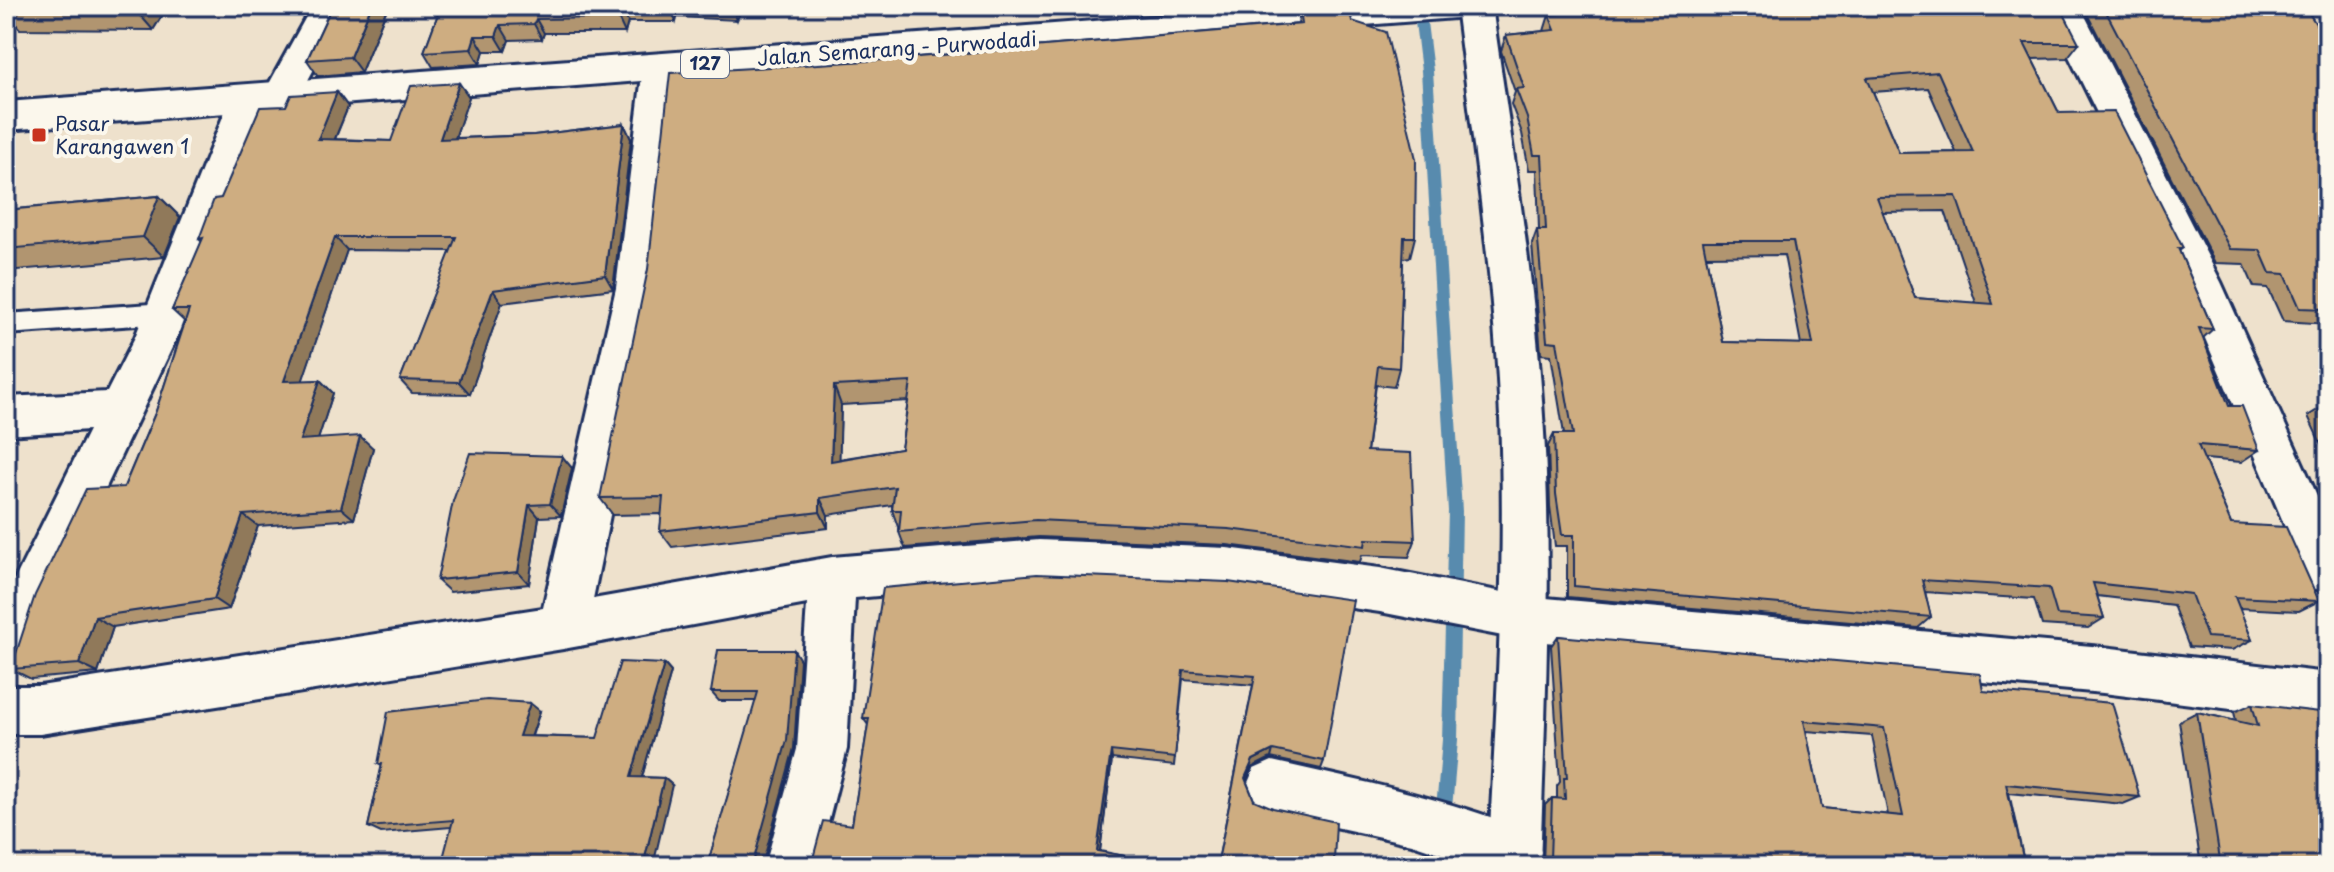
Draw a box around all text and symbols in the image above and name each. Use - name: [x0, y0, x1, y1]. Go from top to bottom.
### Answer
- street label: Jalan Semarang - Purwodadi: [756, 23, 1038, 73]
- road number: 127: [681, 50, 729, 78]
- place label: Pasar Karangawen 1: [55, 108, 189, 161]
- marker: Pasar Karangawen 1: [30, 126, 48, 144]

